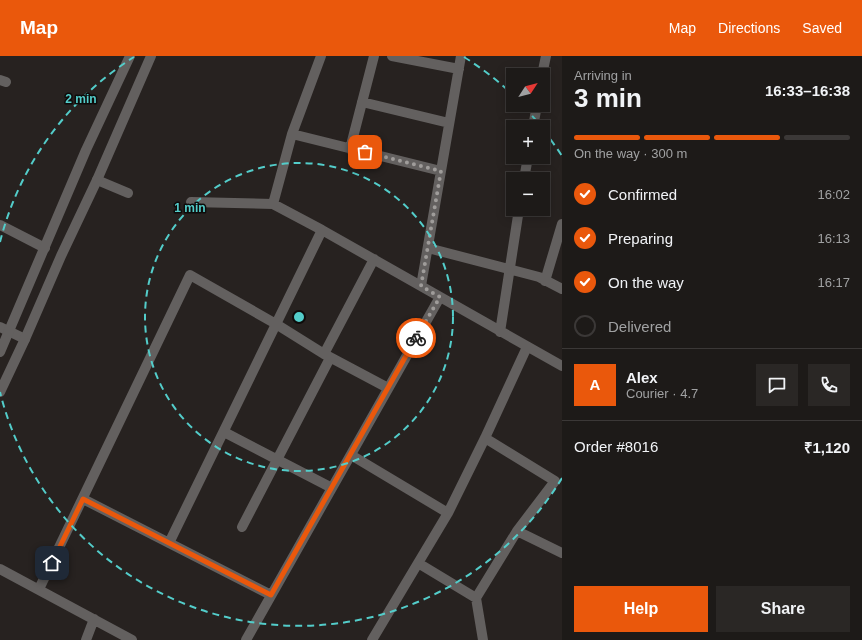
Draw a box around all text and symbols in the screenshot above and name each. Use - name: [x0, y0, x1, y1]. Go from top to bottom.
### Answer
- text: Map: [20, 17, 58, 38]
- text: Map: [669, 20, 696, 36]
- text: Directions: [718, 20, 780, 36]
- text: Saved: [802, 20, 842, 36]
- north arrow: [506, 68, 550, 112]
- map controls: [506, 68, 550, 216]
- text: Arriving in: [574, 68, 632, 83]
- text: 16:33–16:38: [765, 82, 850, 99]
- text: 3 min: [574, 83, 642, 113]
- text: 2 min: [65, 92, 97, 106]
- button: +: [506, 120, 550, 164]
- pin: [348, 135, 382, 169]
- icon: bag: [354, 141, 376, 163]
- text: On the way · 300 m: [574, 146, 687, 161]
- button: −: [506, 172, 550, 216]
- icon: check: [574, 183, 596, 205]
- text: Confirmed: [608, 186, 677, 203]
- text: 16:02: [817, 187, 850, 202]
- text: 1 min: [174, 201, 206, 215]
- icon: check: [574, 227, 596, 249]
- text: Preparing: [608, 230, 673, 247]
- text: 16:13: [817, 231, 850, 246]
- icon: check: [574, 271, 596, 293]
- text: On the way: [608, 274, 684, 291]
- text: 16:17: [817, 275, 850, 290]
- centre of rings: [292, 310, 306, 324]
- courier: [396, 318, 436, 358]
- text: Delivered: [608, 318, 671, 335]
- icon: bike: [405, 327, 427, 349]
- button: chat: [756, 364, 798, 406]
- button: phone: [808, 364, 850, 406]
- text: Alex: [626, 369, 658, 386]
- text: A: [590, 376, 600, 393]
- text: Courier · 4.7: [626, 386, 698, 401]
- text: Order #8016: [574, 438, 658, 455]
- text: ₹1,120: [804, 439, 850, 456]
- pin: [35, 546, 69, 580]
- icon: home: [41, 552, 63, 574]
- button: Help: [574, 586, 708, 632]
- button: Share: [716, 586, 850, 632]

